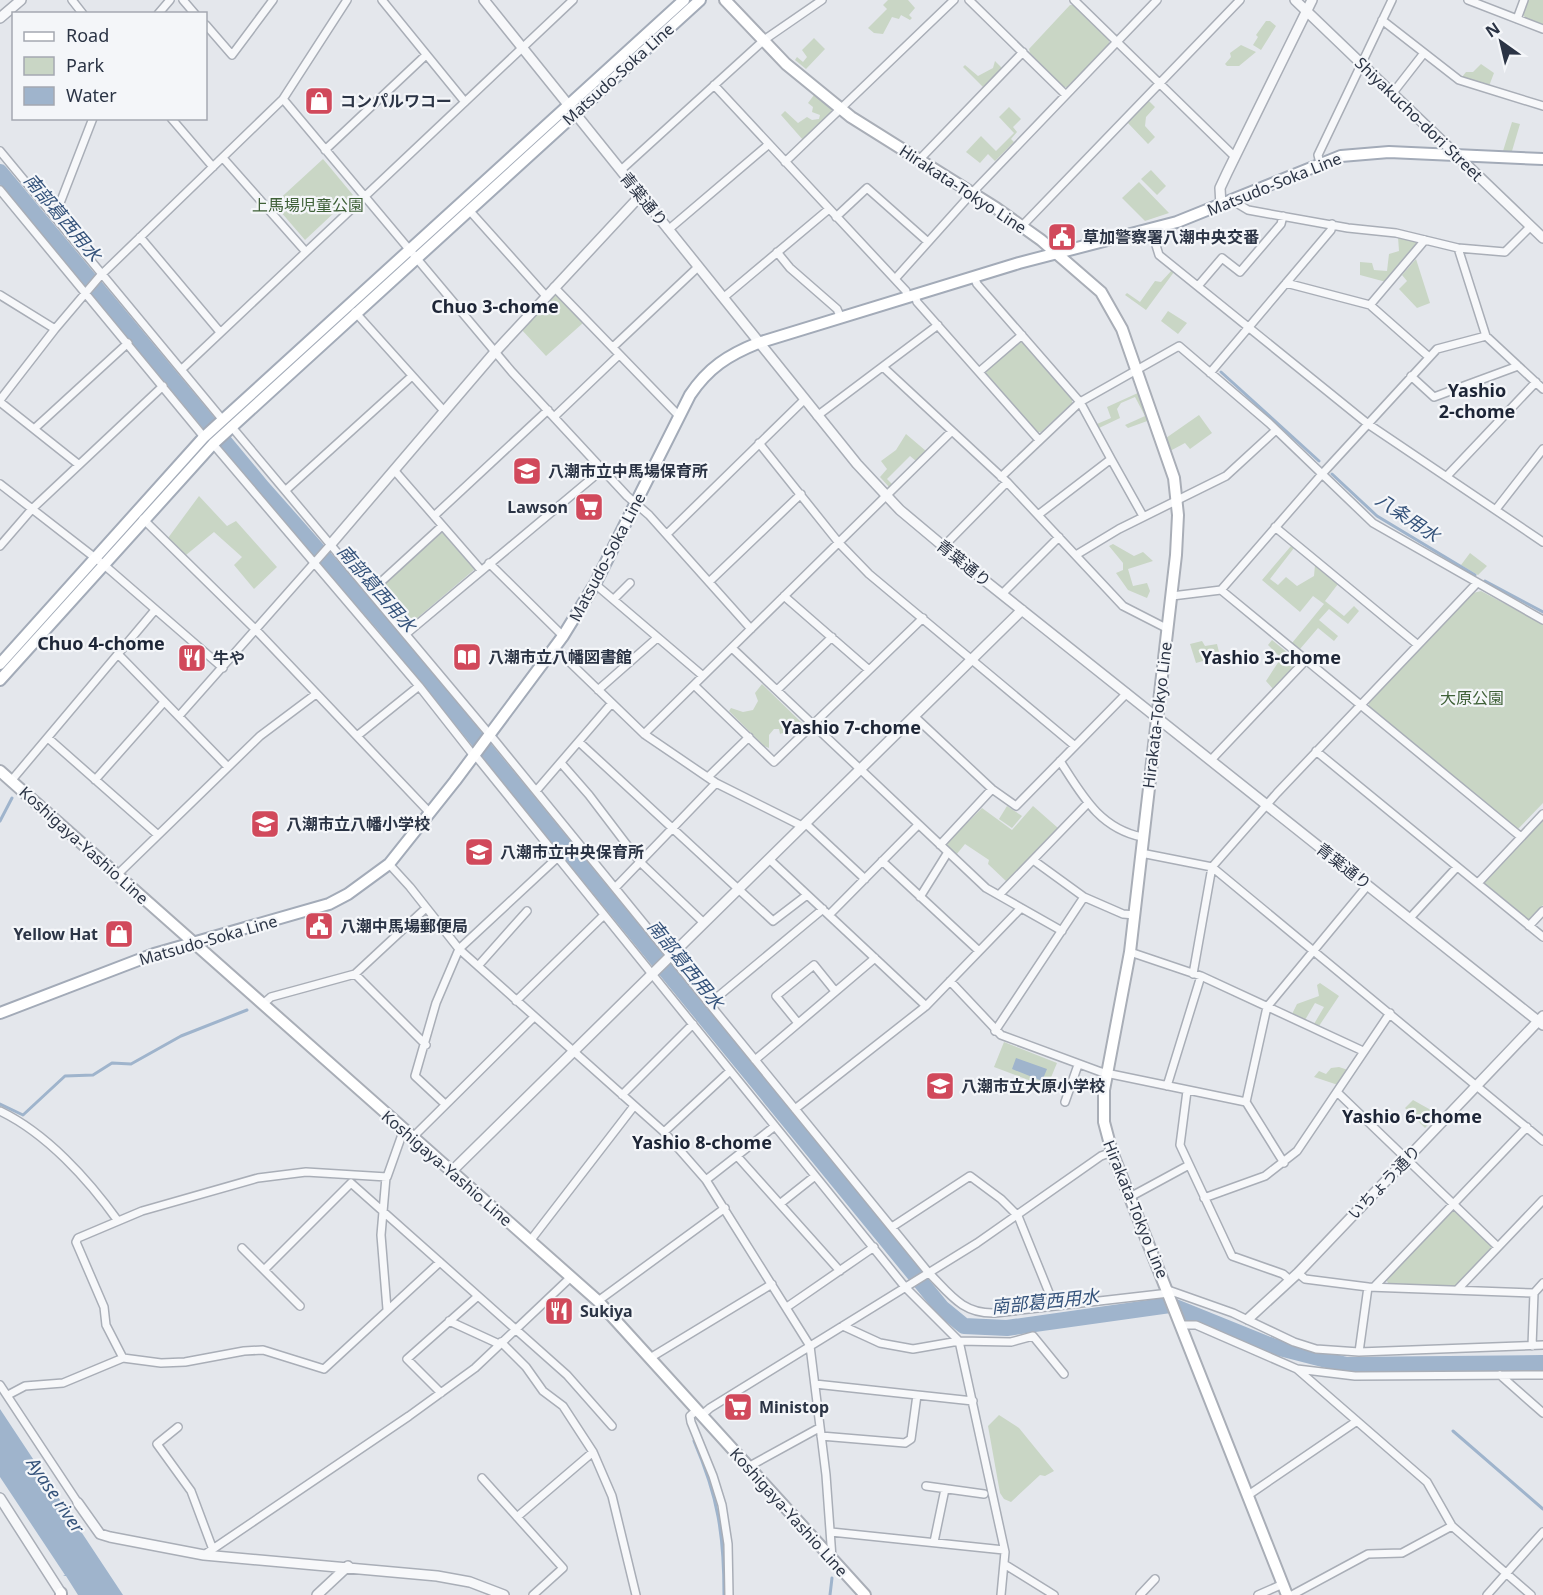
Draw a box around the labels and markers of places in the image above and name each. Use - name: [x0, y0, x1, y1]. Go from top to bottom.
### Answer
- shop icon: コンパルワコー: [303, 85, 335, 117]
- place label: コンパルワコー: [340, 90, 452, 112]
- public building icon: 草加警察署八潮中央交番: [1046, 221, 1078, 253]
- place label: 草加警察署八潮中央交番: [1083, 226, 1259, 248]
- school or university icon: 八潮市立中馬場保育所: [511, 455, 543, 487]
- place label: 八潮市立中馬場保育所: [548, 460, 708, 482]
- supermarket icon: Lawson: [573, 491, 605, 523]
- place label: Lawson: [507, 496, 568, 518]
- library icon: 八潮市立八幡図書館: [451, 641, 483, 673]
- restaurant icon: 牛や: [176, 642, 208, 674]
- place label: 八潮市立八幡図書館: [488, 646, 632, 668]
- place label: 牛や: [213, 647, 245, 669]
- school or university icon: 八潮市立八幡小学校: [249, 808, 281, 840]
- place label: 八潮市立八幡小学校: [286, 813, 430, 835]
- school or university icon: 八潮市立中央保育所: [463, 836, 495, 868]
- place label: 八潮市立中央保育所: [500, 841, 644, 863]
- public building icon: 八潮中馬場郵便局: [303, 910, 335, 942]
- place label: 八潮中馬場郵便局: [340, 915, 468, 937]
- shop icon: Yellow Hat: [103, 918, 135, 950]
- place label: Yellow Hat: [13, 923, 98, 945]
- school or university icon: 八潮市立大原小学校: [924, 1070, 956, 1102]
- place label: 八潮市立大原小学校: [961, 1075, 1105, 1097]
- restaurant icon: Sukiya: [543, 1295, 575, 1327]
- place label: Sukiya: [580, 1300, 633, 1322]
- supermarket icon: Ministop: [722, 1391, 754, 1423]
- place label: Ministop: [759, 1396, 829, 1418]

